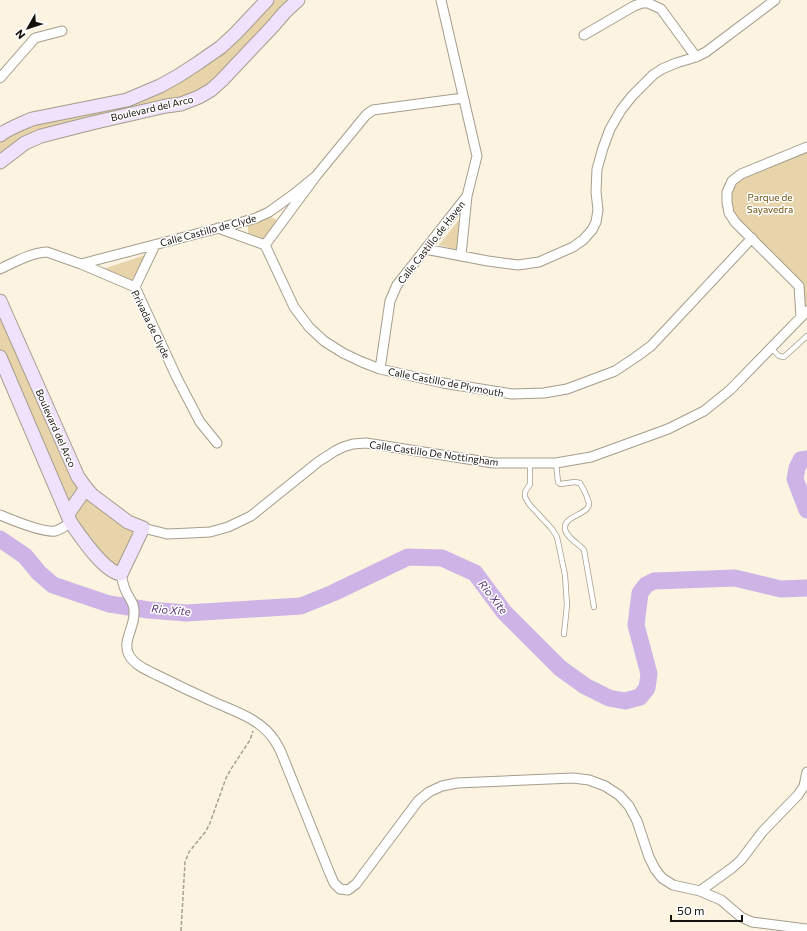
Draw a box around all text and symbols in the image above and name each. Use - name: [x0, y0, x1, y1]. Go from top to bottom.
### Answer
- north arrow: [8, 8, 48, 48]
- text: N: [12, 27, 27, 42]
- street label: Boulevard del Arco: [109, 93, 195, 123]
- park label: Parque de Sayavedra: [747, 191, 793, 215]
- street label: Calle Castillo de Haven: [395, 198, 467, 286]
- street label: Calle Castillo de Clyde: [159, 211, 257, 249]
- street label: Privada de Clyde: [129, 288, 173, 360]
- street label: Calle Castillo de Plymouth: [387, 365, 505, 399]
- street label: Boulevard del Arco: [33, 387, 79, 469]
- street label: Calle Castillo De Nottingham: [369, 438, 499, 468]
- water label: Rio Xite: [476, 577, 511, 616]
- water label: Rio Xite: [151, 601, 191, 618]
- scale bar: [671, 897, 742, 923]
- text: 50 m: [677, 903, 705, 917]

